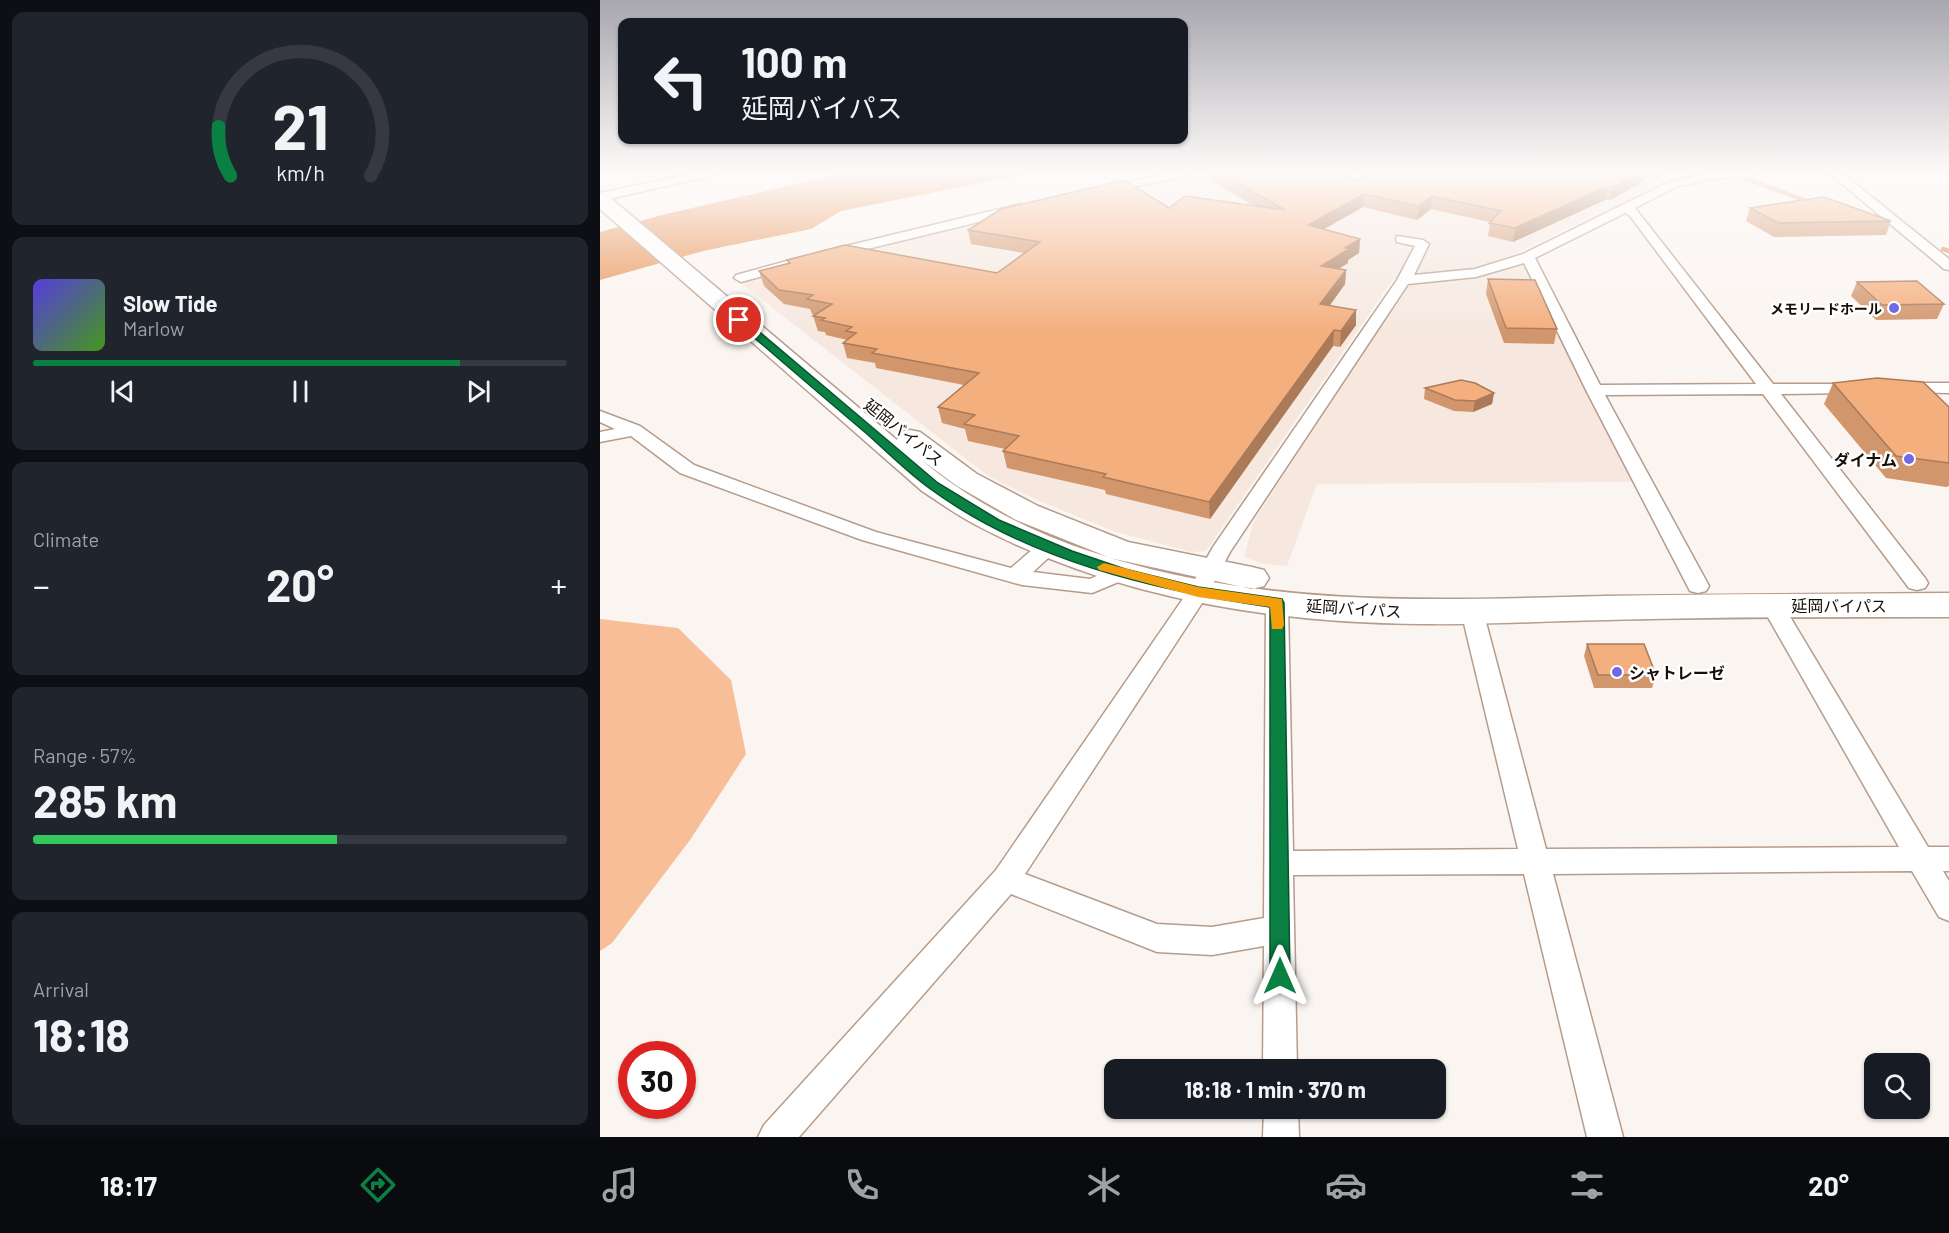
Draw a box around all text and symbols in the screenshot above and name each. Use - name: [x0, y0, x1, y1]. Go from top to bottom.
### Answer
- text: 100 m: [741, 36, 847, 86]
- icon: left: [642, 42, 720, 120]
- text: 21: [272, 88, 328, 162]
- text: 延岡バイパス: [741, 91, 902, 123]
- text: km/h: [276, 160, 324, 185]
- text: Slow Tide: [123, 290, 218, 316]
- pin: [713, 294, 764, 345]
- place label: メモリードホール: [1770, 300, 1882, 317]
- marker: メモリードホール: [1887, 301, 1901, 315]
- icon: arrive: [722, 303, 755, 336]
- text: Marlow: [123, 316, 184, 340]
- icon: previous: [106, 375, 139, 408]
- icon: pause: [284, 375, 317, 408]
- icon: next: [462, 375, 495, 408]
- street label: 延岡バイパス: [861, 395, 947, 469]
- place label: ダイナム: [1834, 450, 1897, 469]
- marker: ダイナム: [1902, 452, 1916, 466]
- text: Climate: [33, 527, 99, 551]
- text: 20°: [266, 557, 334, 611]
- text: −: [33, 565, 50, 605]
- text: +: [551, 565, 567, 605]
- street label: 延岡バイパス: [1306, 595, 1402, 621]
- street label: 延岡バイパス: [1791, 596, 1887, 615]
- place label: シャトレーゼ: [1629, 663, 1725, 682]
- marker: シャトレーゼ: [1610, 665, 1624, 679]
- text: Range · 57%: [33, 743, 137, 767]
- text: 285 km: [33, 773, 177, 827]
- position arrow: [1248, 944, 1312, 1008]
- text: Arrival: [33, 977, 89, 1001]
- text: 18:18: [33, 1007, 130, 1061]
- speed limit sign: 30: [618, 1041, 696, 1119]
- map controls: [1864, 1053, 1930, 1119]
- button: search: [1864, 1053, 1930, 1119]
- text: 18:18 · 1 min · 370 m: [1184, 1076, 1366, 1102]
- icon: directions: [357, 1164, 399, 1206]
- icon: music: [599, 1164, 641, 1206]
- icon: phone: [841, 1164, 883, 1206]
- icon: climate: [1083, 1164, 1125, 1206]
- icon: car: [1325, 1164, 1367, 1206]
- icon: filters: [1566, 1164, 1608, 1206]
- text: 18:17: [100, 1169, 157, 1201]
- text: 20°: [1808, 1169, 1849, 1201]

